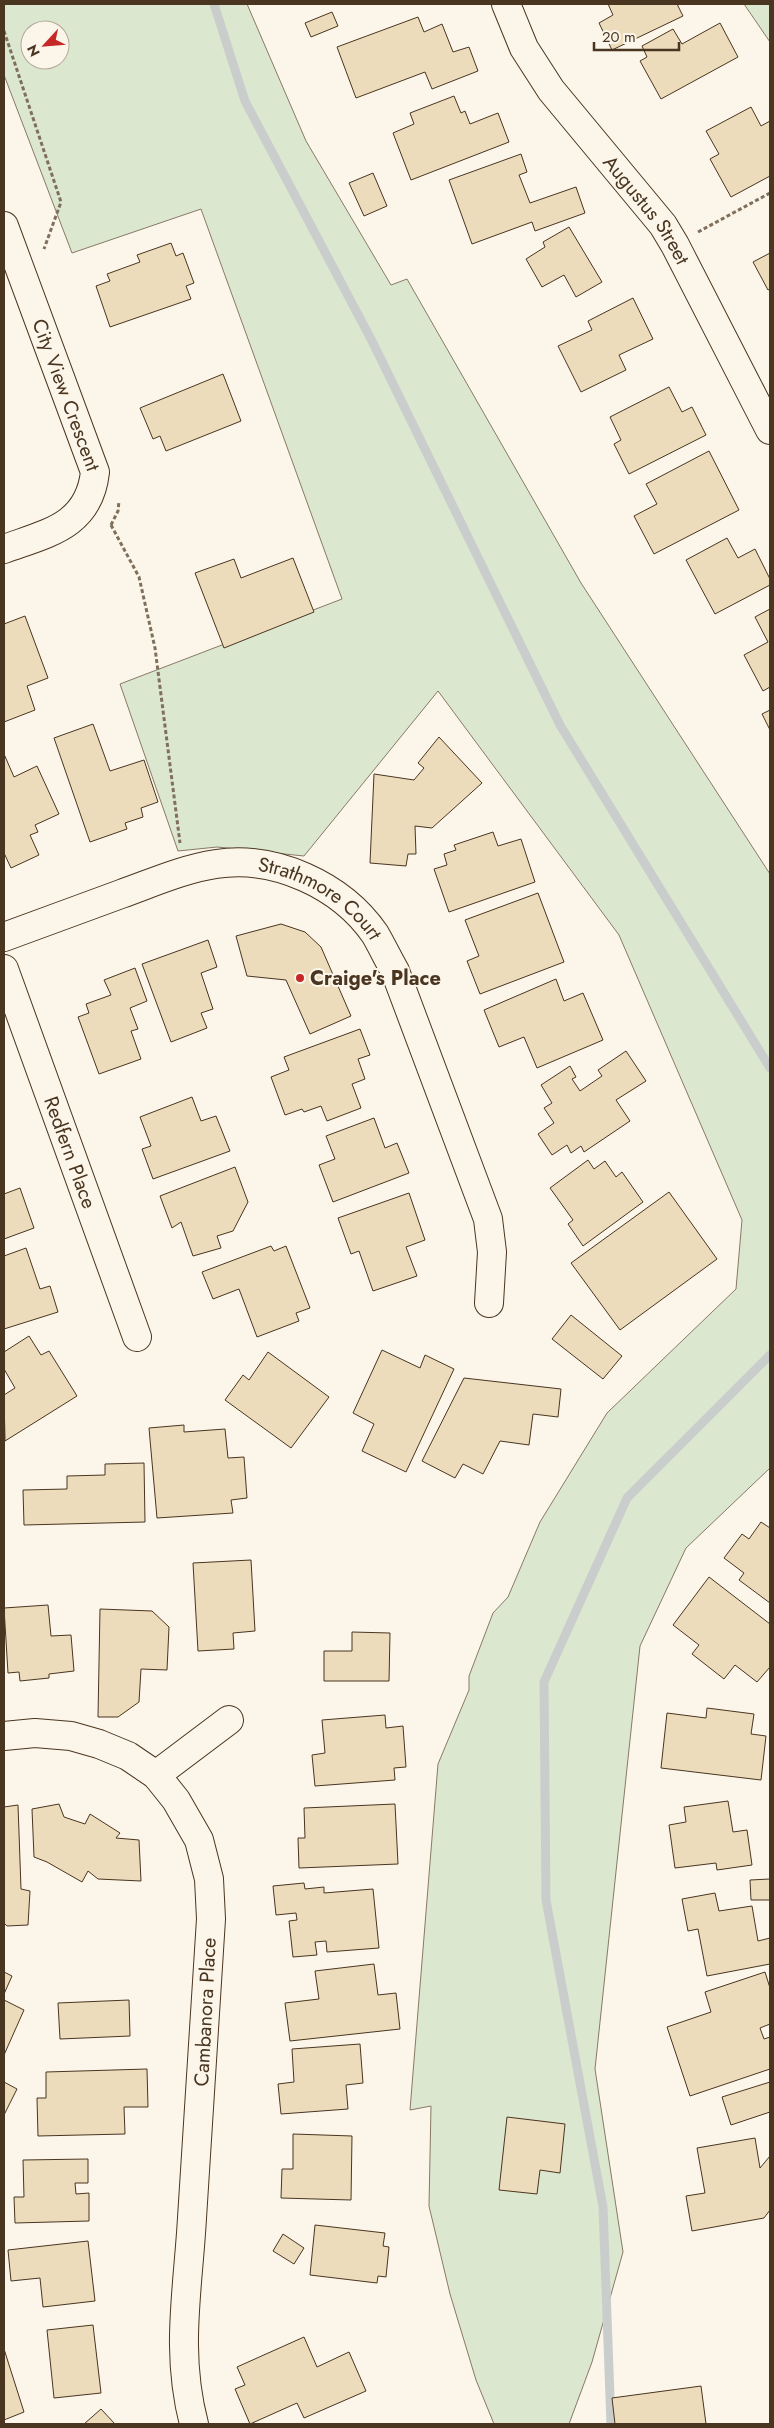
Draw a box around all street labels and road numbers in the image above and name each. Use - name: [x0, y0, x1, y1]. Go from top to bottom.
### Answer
- street label: Augustus Street: [596, 149, 697, 270]
- street label: City View Crescent: [25, 315, 107, 475]
- street label: Strathmore Court: [256, 850, 389, 945]
- street label: Redfern Place: [36, 1092, 103, 1213]
- street label: Cambanora Place: [187, 1937, 224, 2087]

